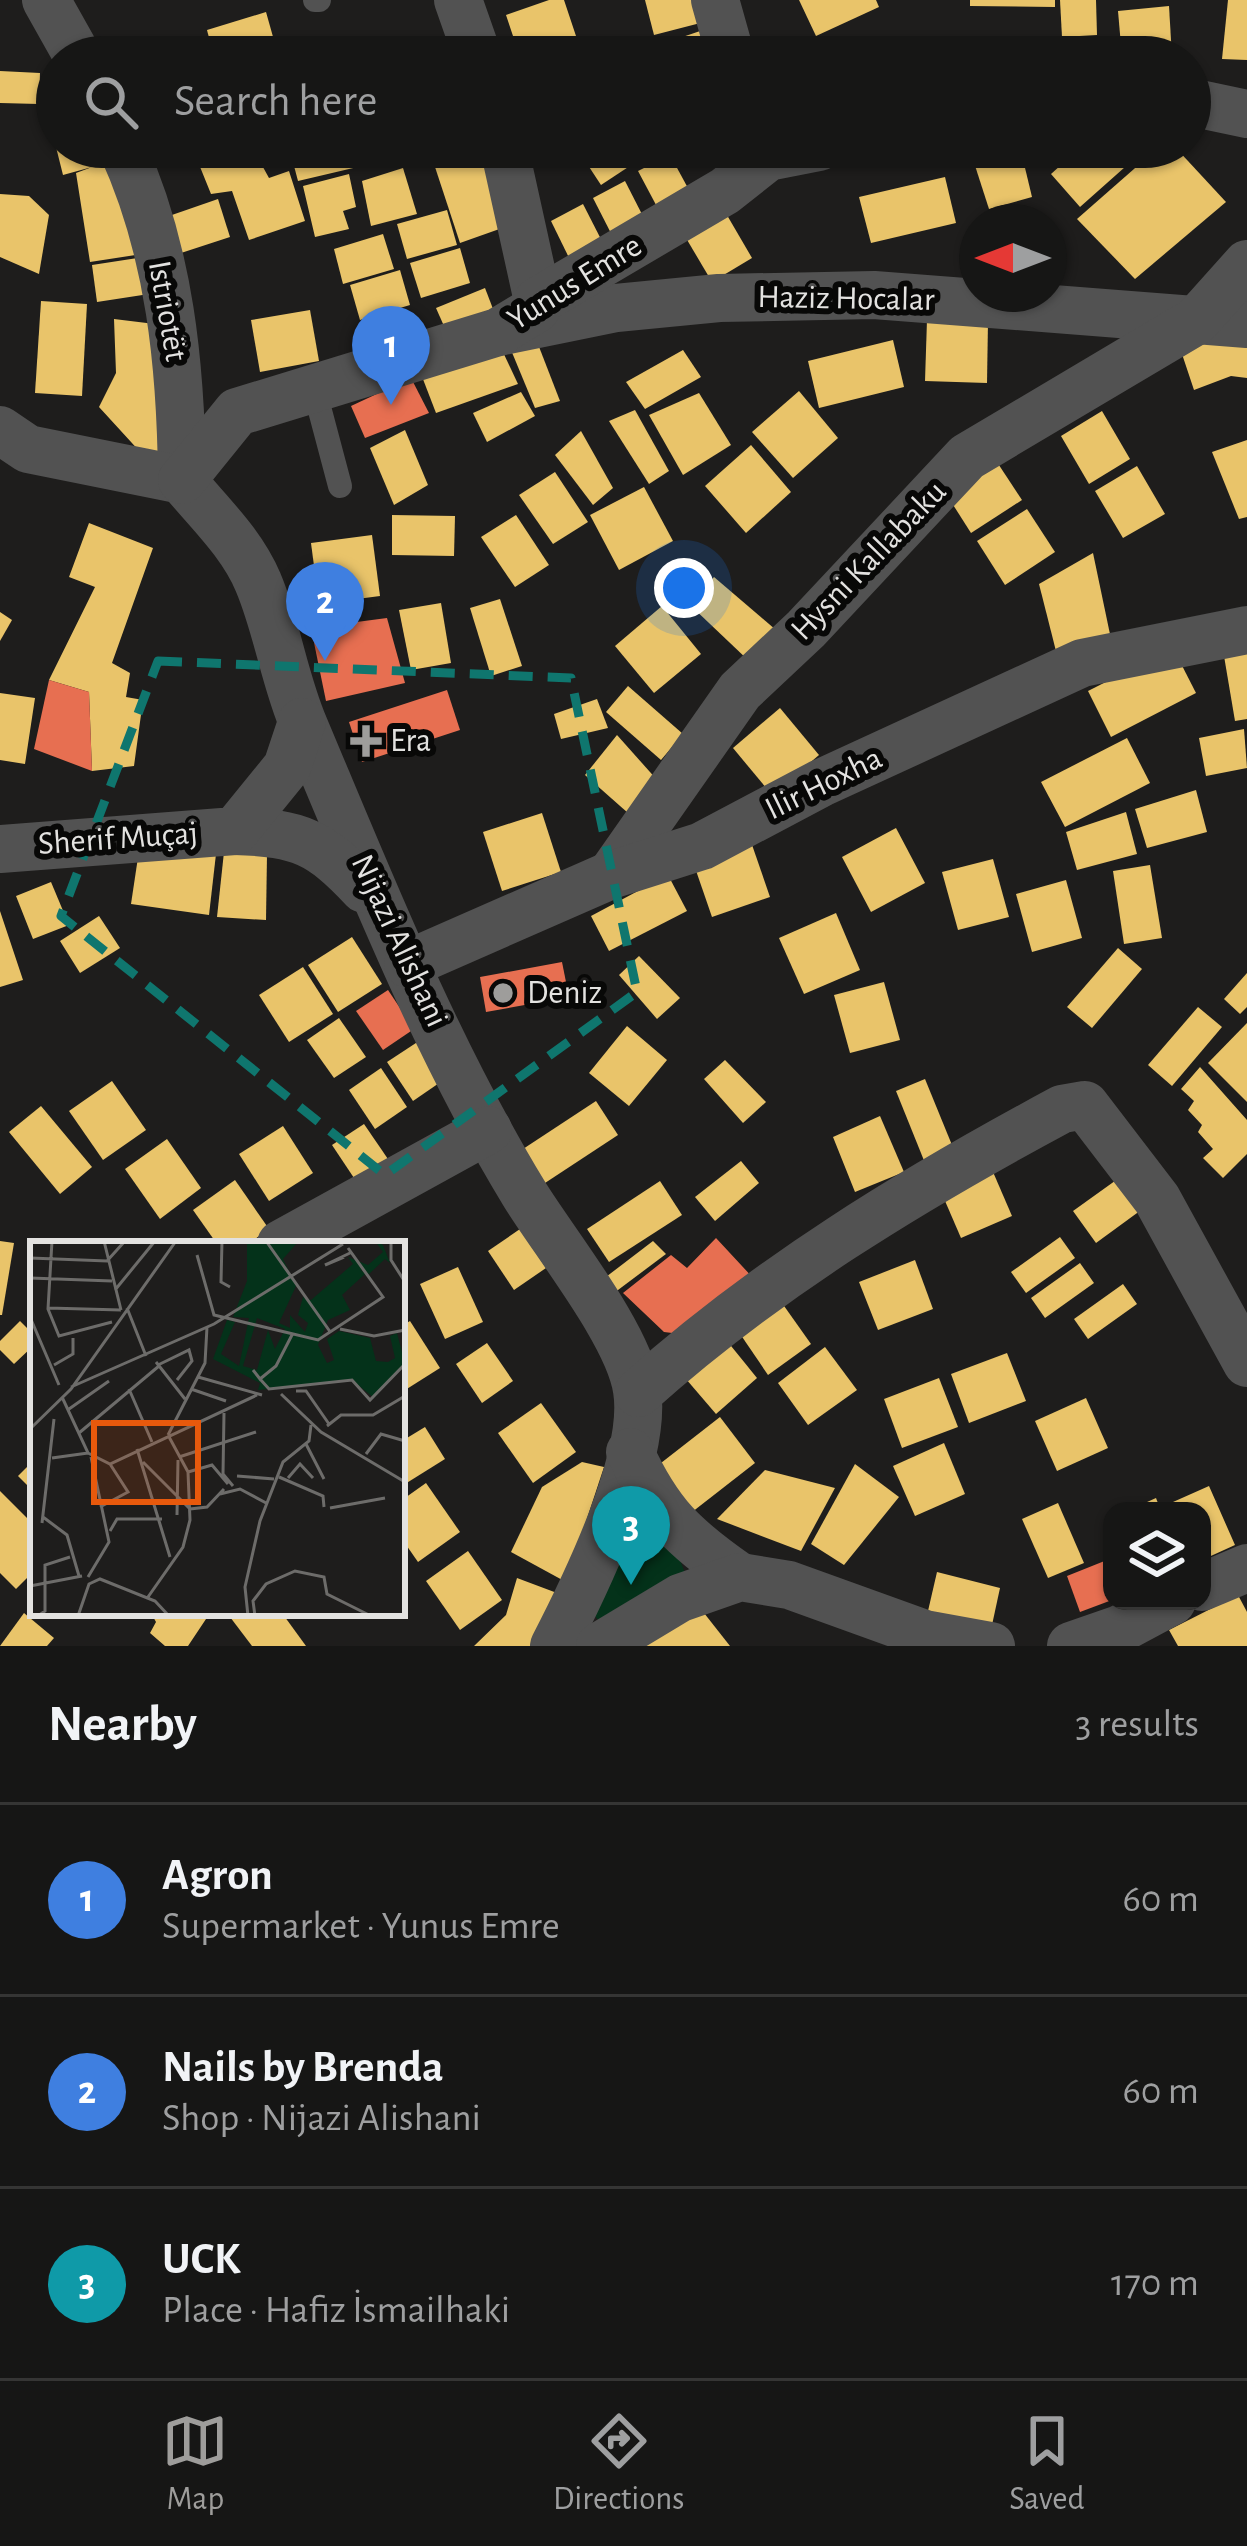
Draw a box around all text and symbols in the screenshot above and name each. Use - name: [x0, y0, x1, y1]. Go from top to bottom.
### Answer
- search box: [36, 36, 1211, 168]
- icon: search: [78, 69, 144, 135]
- text: Search here: [174, 79, 377, 124]
- north arrow: [959, 204, 1067, 312]
- street label: Yunus Emre: [502, 229, 648, 337]
- street label: Istriotët: [142, 258, 192, 364]
- street label: Haziz Hocalar: [757, 281, 935, 317]
- pin: 1: [352, 306, 430, 405]
- street label: Hysni Kallabaku: [785, 475, 953, 647]
- your location: [654, 558, 714, 618]
- pin: 2: [286, 562, 364, 661]
- place label: Era: [390, 725, 431, 758]
- marker: Era: [353, 728, 379, 754]
- street label: Ilir Hoxha: [760, 742, 888, 826]
- street label: Sherif Muçaj: [37, 817, 199, 861]
- street label: Nijazi Alishani: [345, 850, 453, 1032]
- place label: Deniz: [527, 977, 602, 1010]
- marker: Deniz: [490, 980, 516, 1006]
- inset map: [30, 1241, 405, 1616]
- pin: 3: [592, 1486, 670, 1585]
- map controls: [1103, 1502, 1211, 1610]
- button: layers: [1103, 1502, 1211, 1610]
- text: Nearby: [48, 1699, 197, 1750]
- text: 3 results: [1075, 1705, 1199, 1744]
- text: Agron: [162, 1853, 273, 1898]
- text: 1: [80, 1880, 94, 1919]
- text: 60 m: [1122, 1880, 1199, 1919]
- text: Supermarket · Yunus Emre: [162, 1907, 560, 1946]
- text: Nails by Brenda: [162, 2045, 444, 2090]
- text: 2: [78, 2072, 96, 2111]
- text: 60 m: [1122, 2072, 1199, 2111]
- text: Shop · Nijazi Alishani: [162, 2099, 481, 2138]
- text: UCK: [162, 2237, 240, 2282]
- text: 3: [79, 2264, 95, 2303]
- text: 170 m: [1111, 2264, 1199, 2303]
- text: Place · Hafiz İsmai̇lhaki: [162, 2291, 510, 2330]
- tab: Map: [162, 2408, 228, 2520]
- tab: Directions: [553, 2408, 684, 2520]
- tab: Saved: [1009, 2408, 1085, 2520]

